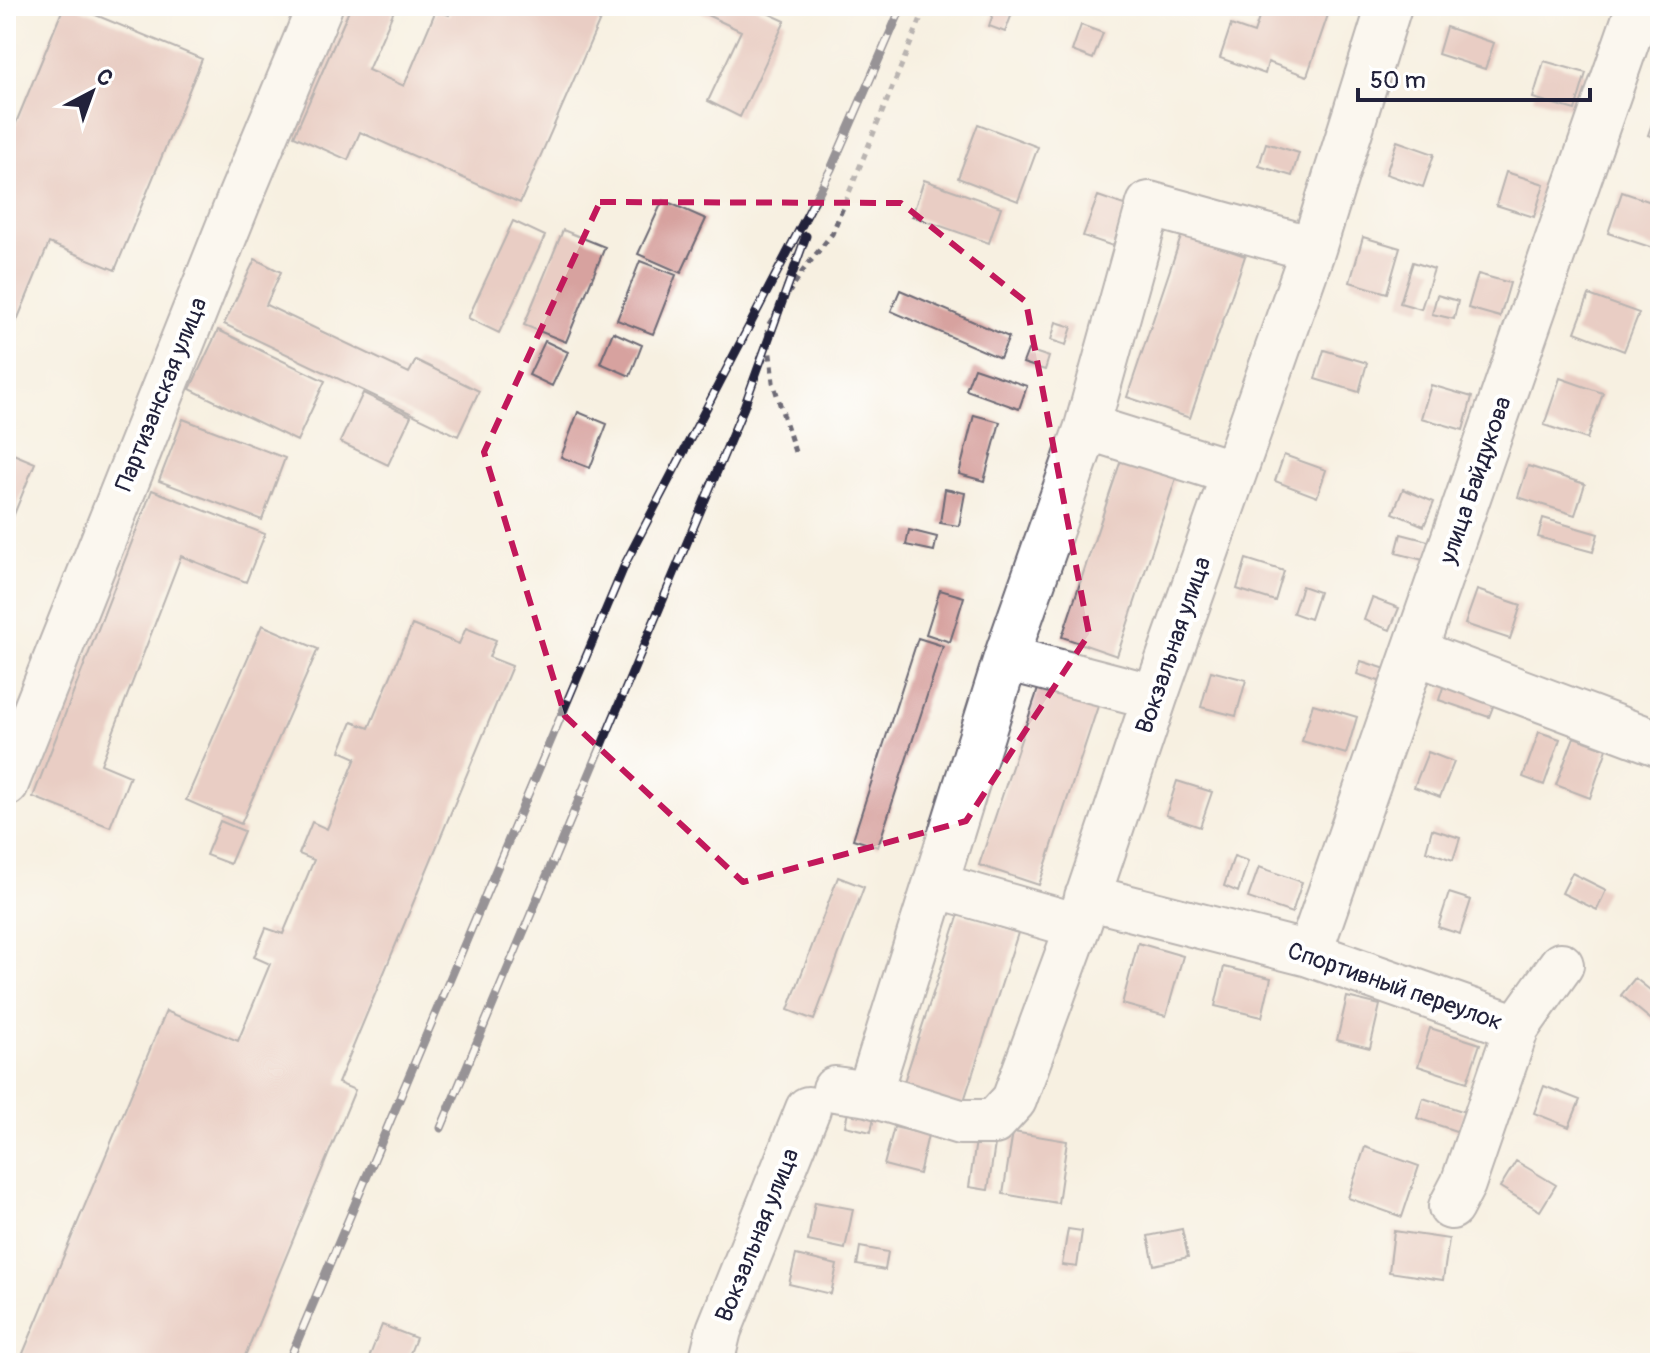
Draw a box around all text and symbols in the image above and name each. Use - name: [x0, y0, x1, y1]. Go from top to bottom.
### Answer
- north arrow: [52, 52, 132, 132]
- scale bar: [1358, 52, 1590, 102]
- text: С: [90, 63, 119, 93]
- text: 50 m: [1370, 66, 1426, 95]
- street label: Партизанская улица: [109, 293, 214, 495]
- street label: улица Байдукова: [1433, 393, 1518, 569]
- street label: Вокзальная улица: [1130, 553, 1217, 737]
- street label: Спортивный переулок: [1284, 936, 1506, 1037]
- street label: Вокзальная улица: [709, 1144, 805, 1326]

